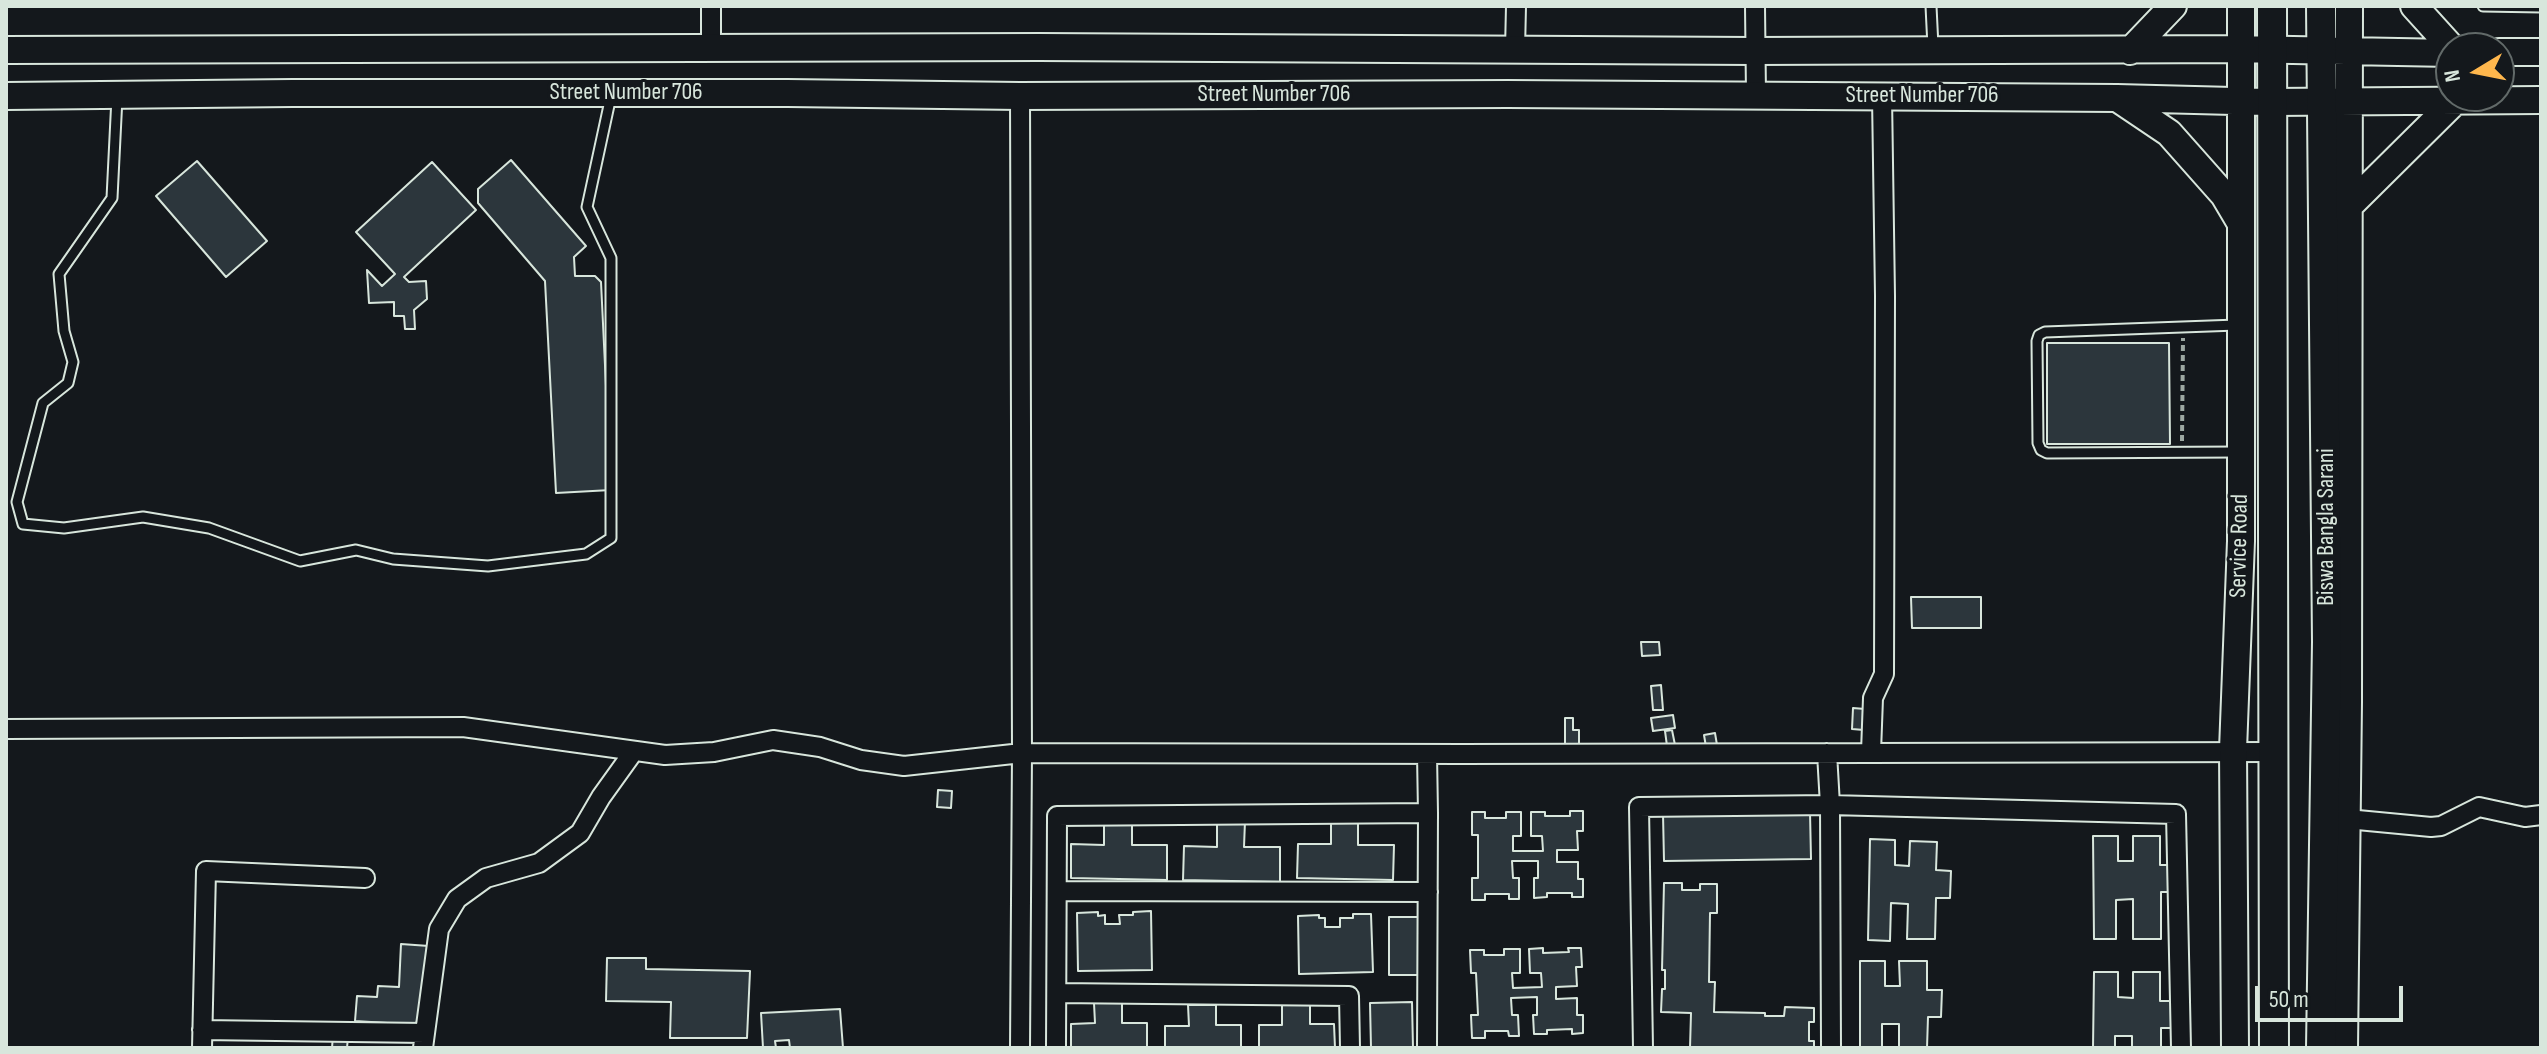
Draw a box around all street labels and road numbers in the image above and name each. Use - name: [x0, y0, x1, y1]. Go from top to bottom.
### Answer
- street label: Street Number 706: [549, 79, 703, 107]
- street label: Street Number 706: [1197, 81, 1351, 109]
- street label: Street Number 706: [1845, 82, 1999, 110]
- street label: Biswa Bangla Sarani: [2313, 448, 2341, 606]
- street label: Service Road: [2225, 494, 2255, 598]

